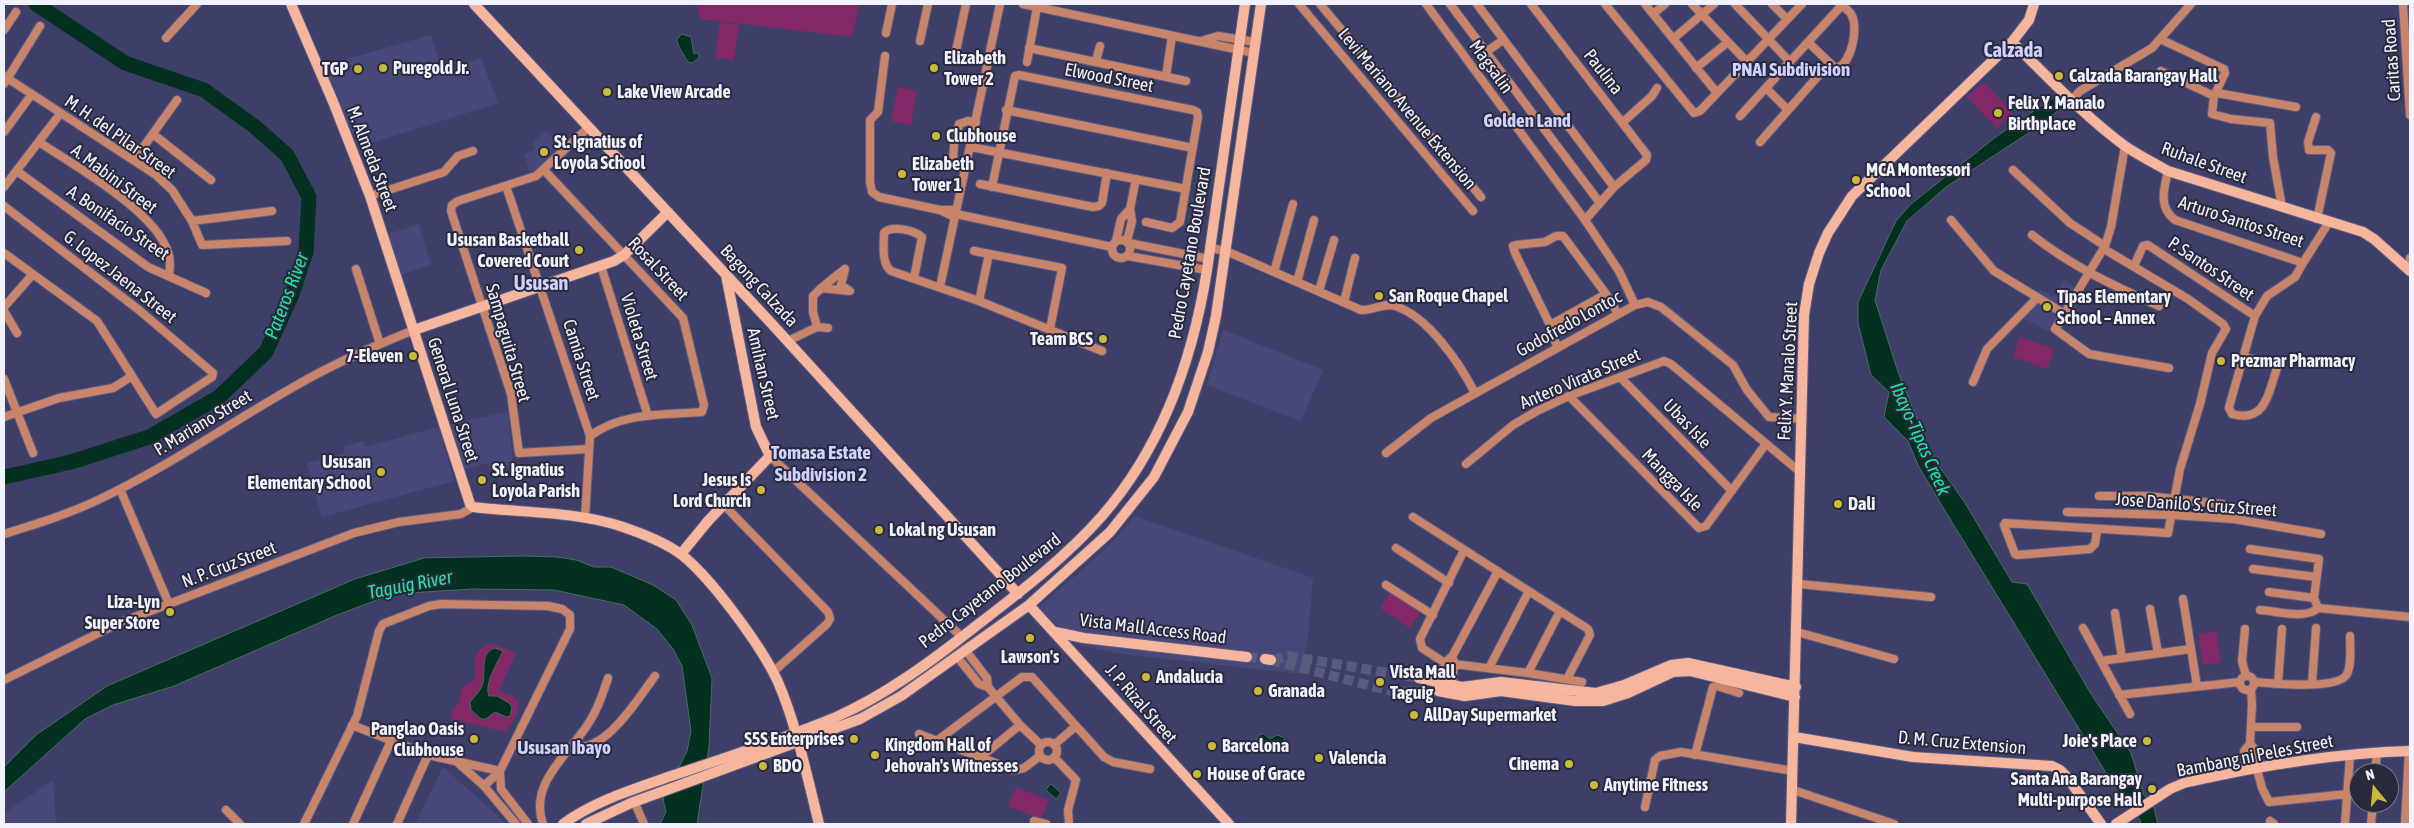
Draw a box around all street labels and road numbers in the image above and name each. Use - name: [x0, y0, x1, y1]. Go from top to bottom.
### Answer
- street label: Caritas Road: [2378, 18, 2406, 102]
- street label: Levi Mariano Avenue Extension: [1333, 24, 1481, 194]
- street label: Magsalin: [1464, 36, 1518, 98]
- street label: Paulina: [1579, 45, 1627, 99]
- street label: Elwood Street: [1063, 59, 1155, 97]
- street label: M. H. del Pilar Street: [60, 91, 180, 183]
- street label: M. Almeda Street: [342, 103, 402, 215]
- street label: Ruhale Street: [2158, 138, 2250, 188]
- street label: A. Mabini Street: [67, 140, 161, 218]
- street label: Pedro Cayetano Boulevard: [1164, 165, 1216, 341]
- street label: A. Bonifacio Street: [63, 181, 173, 265]
- street label: Arturo Santos Street: [2176, 192, 2306, 252]
- street label: G. Lopez Jaena Street: [59, 226, 181, 328]
- street label: P. Santos Street: [2164, 232, 2258, 306]
- street label: Rosal Street: [623, 233, 693, 305]
- street label: Bagong Calzada: [715, 240, 803, 332]
- street label: Sampaguita Street: [481, 281, 535, 405]
- street label: Godofredo Lontoc: [1513, 286, 1625, 362]
- street label: Violeta Street: [616, 291, 662, 383]
- street label: Felix Y. Manalo Street: [1774, 301, 1802, 441]
- street label: Camia Street: [558, 317, 604, 403]
- street label: Amihan Street: [742, 326, 784, 422]
- street label: General Luna Street: [423, 335, 483, 465]
- street label: Antero Virata Street: [1517, 344, 1643, 414]
- street label: P. Mariano Street: [150, 385, 256, 461]
- street label: Ubas Isle: [1658, 395, 1716, 453]
- street label: Mangga Isle: [1637, 444, 1707, 516]
- street label: Jose Danilo S. Cruz Street: [2115, 489, 2277, 521]
- street label: Pedro Cayetano Boulevard: [915, 529, 1065, 653]
- street label: N. P. Cruz Street: [179, 537, 279, 593]
- street label: Vista Mall Access Road: [1078, 609, 1228, 649]
- street label: J. P. Rizal Street: [1101, 660, 1181, 748]
- street label: D. M. Cruz Extension: [1897, 727, 2027, 759]
- street label: Bambang ni Peles Street: [2175, 730, 2335, 782]

